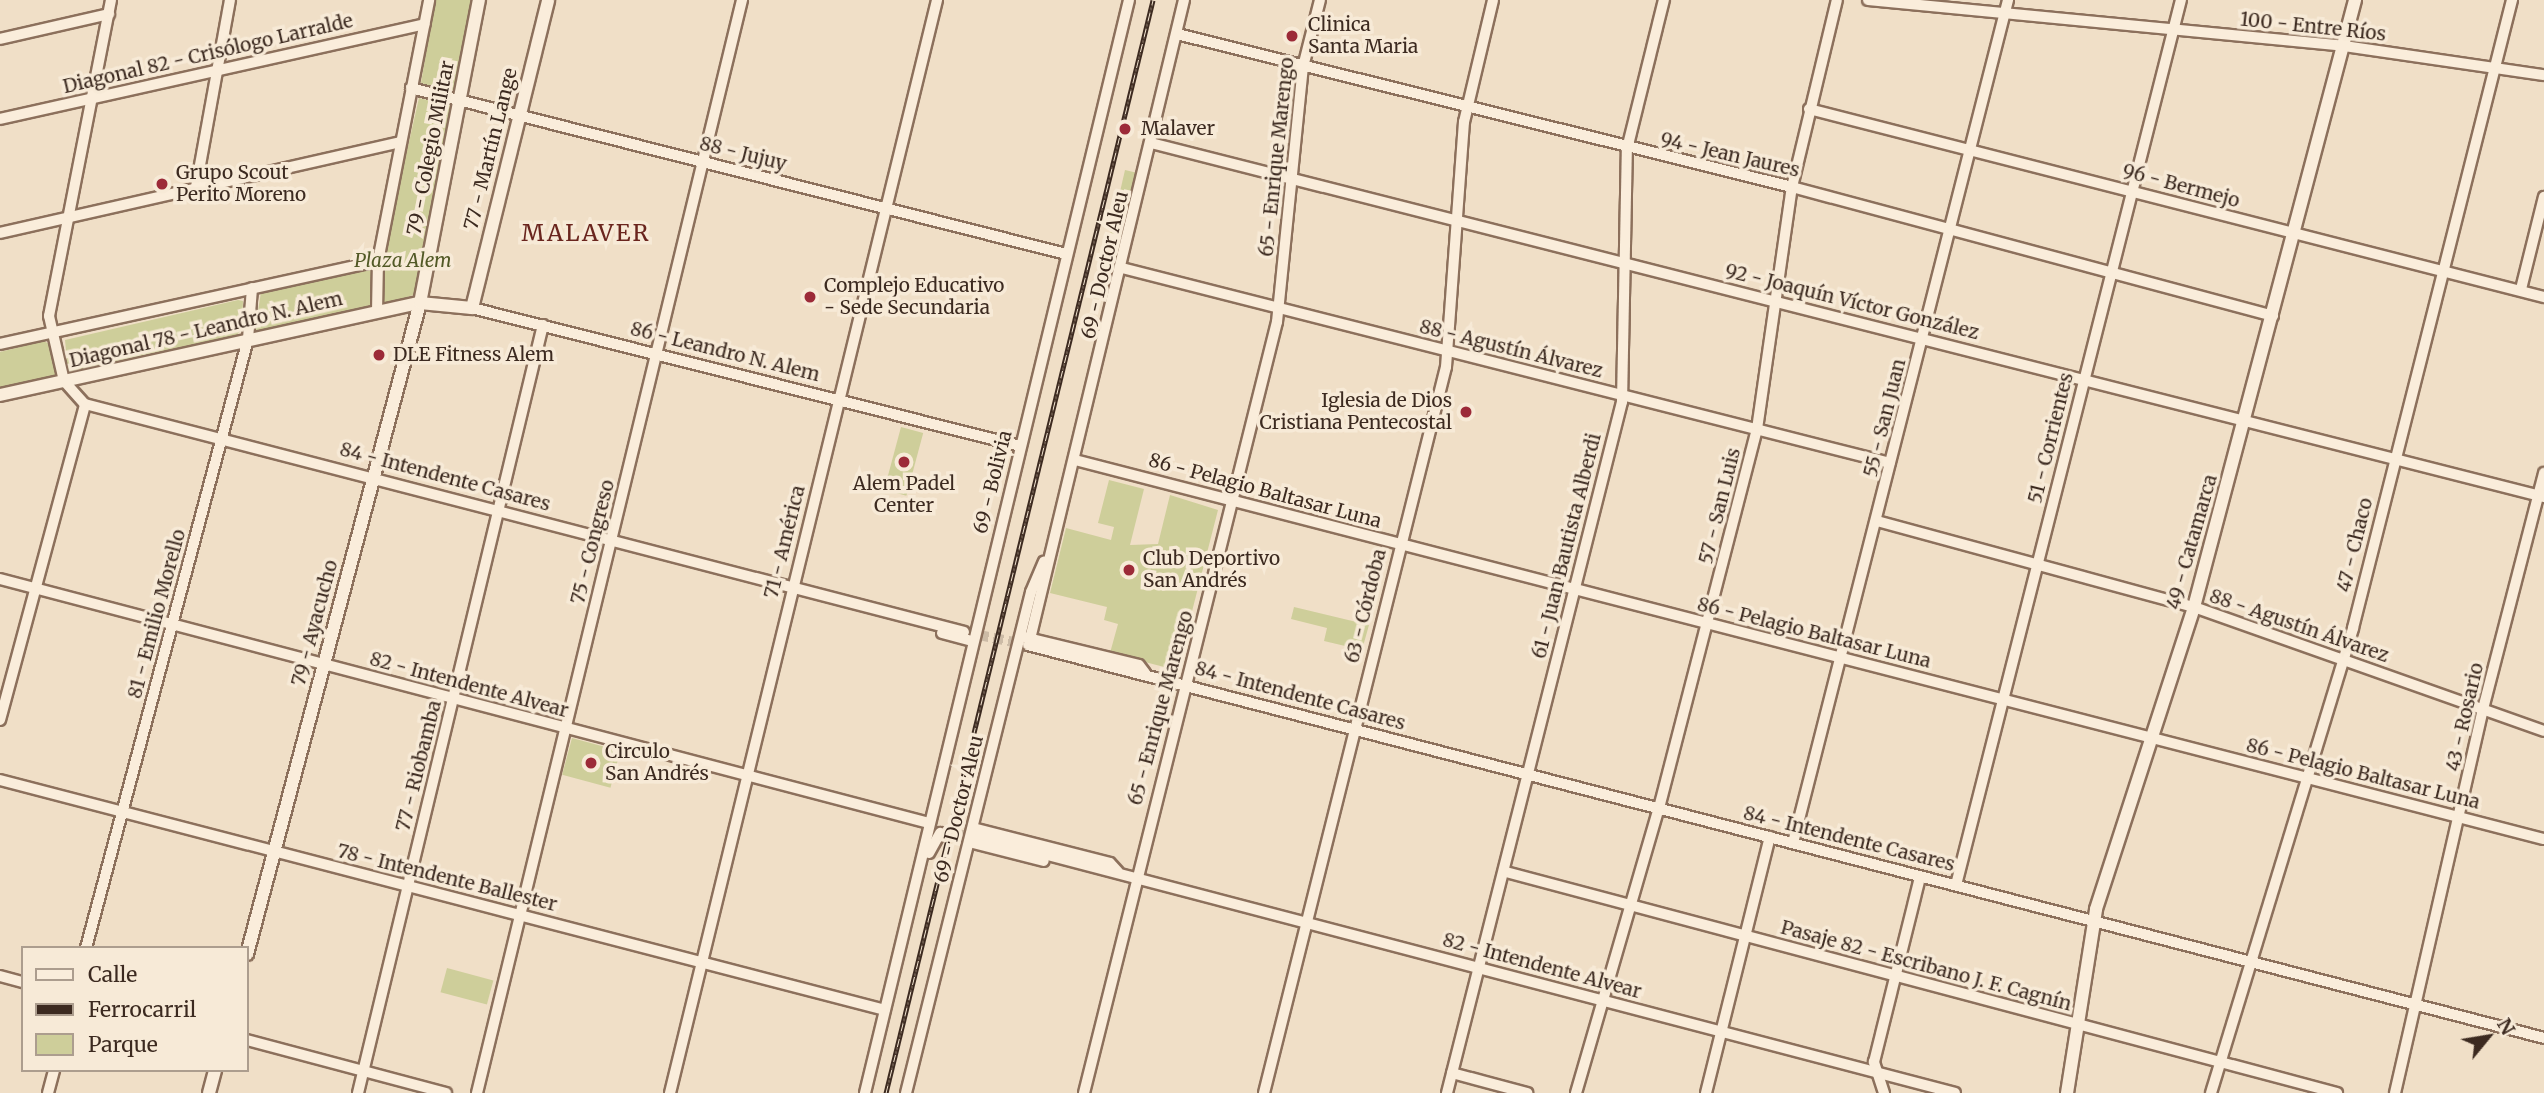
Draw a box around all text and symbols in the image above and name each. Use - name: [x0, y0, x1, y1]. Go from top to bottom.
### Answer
- street label: 100 - Entre Ríos: [2239, 8, 2387, 46]
- street label: Diagonal 82 - Crisólogo Larralde: [61, 9, 355, 99]
- place label: Clinica Santa Maria: [1308, 14, 1418, 58]
- marker: Clinica Santa Maria: [1282, 26, 1302, 46]
- street label: 65 - Enrique Marengo: [1255, 56, 1299, 258]
- street label: 79 - Colegio Militar: [403, 59, 459, 237]
- street label: 77 - Martín Lange: [460, 66, 522, 232]
- place label: Malaver: [1141, 118, 1215, 140]
- marker: Malaver: [1115, 119, 1135, 139]
- street label: 94 - Jean Jaures: [1658, 128, 1802, 182]
- street label: 88 - Jujuy: [697, 132, 789, 176]
- street label: 96 - Bermejo: [2120, 159, 2242, 213]
- place label: Grupo Scout Perito Moreno: [176, 162, 306, 206]
- marker: Grupo Scout Perito Moreno: [154, 176, 170, 192]
- street label: 69 - Doctor Aleu: [1077, 189, 1133, 341]
- district label: MALAVER: [522, 219, 650, 247]
- park label: Plaza Alem: [354, 250, 452, 272]
- street label: 92 - Joaquín Víctor González: [1723, 259, 1981, 345]
- place label: Complejo Educativo - Sede Secundaria: [824, 275, 1004, 319]
- street label: Diagonal 78 - Leandro N. Alem: [67, 287, 345, 373]
- marker: Complejo Educativo - Sede Secundaria: [802, 289, 818, 305]
- street label: 88 - Agustín Álvarez: [1417, 315, 1605, 383]
- street label: 86 - Leandro N. Alem: [628, 317, 822, 387]
- place label: DLE Fitness Alem: [393, 344, 554, 366]
- marker: DLE Fitness Alem: [371, 347, 387, 363]
- street label: 55 - San Juan: [1859, 356, 1911, 480]
- street label: 51 - Corrientes: [2024, 370, 2078, 506]
- place label: Iglesia de Dios Cristiana Pentecostal: [1260, 390, 1452, 434]
- marker: Iglesia de Dios Cristiana Pentecostal: [1458, 404, 1474, 420]
- street label: 69 - Bolivia: [969, 428, 1017, 536]
- street label: 61 - Juan Bautista Alberdi: [1528, 431, 1606, 661]
- street label: 84 - Intendente Casares: [337, 438, 553, 516]
- street label: 57 - San Luis: [1695, 446, 1745, 566]
- street label: 86 - Pelagio Baltasar Luna: [1146, 449, 1384, 533]
- marker: Alem Padel Center: [896, 454, 912, 470]
- street label: 49 - Catamarca: [2162, 472, 2222, 612]
- place label: Alem Padel Center: [853, 473, 955, 517]
- street label: 75 - Congreso: [567, 477, 619, 607]
- street label: 71 - América: [760, 483, 810, 601]
- street label: 47 - Chaco: [2332, 495, 2378, 595]
- street label: 81 - Emilio Morello: [123, 527, 191, 701]
- street label: 63 - Córdoba: [1341, 547, 1391, 665]
- place label: Club Deportivo San Andrés: [1143, 548, 1280, 592]
- street label: 79 - Ayacucho: [287, 557, 343, 689]
- marker: Club Deportivo San Andrés: [1121, 562, 1137, 578]
- street label: 88 - Agustín Álvarez: [2206, 585, 2392, 667]
- street label: 86 - Pelagio Baltasar Luna: [1695, 593, 1933, 673]
- street label: 65 - Enrique Marengo: [1124, 608, 1198, 808]
- street label: 82 - Intendente Alvear: [367, 647, 571, 723]
- street label: 84 - Intendente Casares: [1192, 657, 1408, 735]
- street label: 43 - Rosario: [2441, 661, 2489, 773]
- street label: 77 - Riobamba: [392, 698, 446, 834]
- street label: 69 - Doctor Aleu: [930, 733, 988, 885]
- street label: 86 - Pelagio Baltasar Luna: [2244, 734, 2482, 814]
- place label: Circulo San Andrés: [605, 741, 709, 785]
- marker: Circulo San Andrés: [583, 755, 599, 771]
- street label: 84 - Intendente Casares: [1741, 802, 1957, 876]
- street label: 78 - Intendente Ballester: [335, 840, 559, 916]
- street label: Pasaje 82 - Escribano J. F. Cagnín: [1778, 916, 2074, 1016]
- street label: 82 - Intendente Alvear: [1440, 928, 1644, 1004]
- legend: [21, 946, 248, 1072]
- text: Calle: [88, 961, 137, 988]
- text: Ferrocarril: [88, 996, 196, 1023]
- north arrow: [2453, 1002, 2523, 1072]
- text: N: [2492, 1014, 2520, 1039]
- text: Parque: [88, 1031, 158, 1058]

